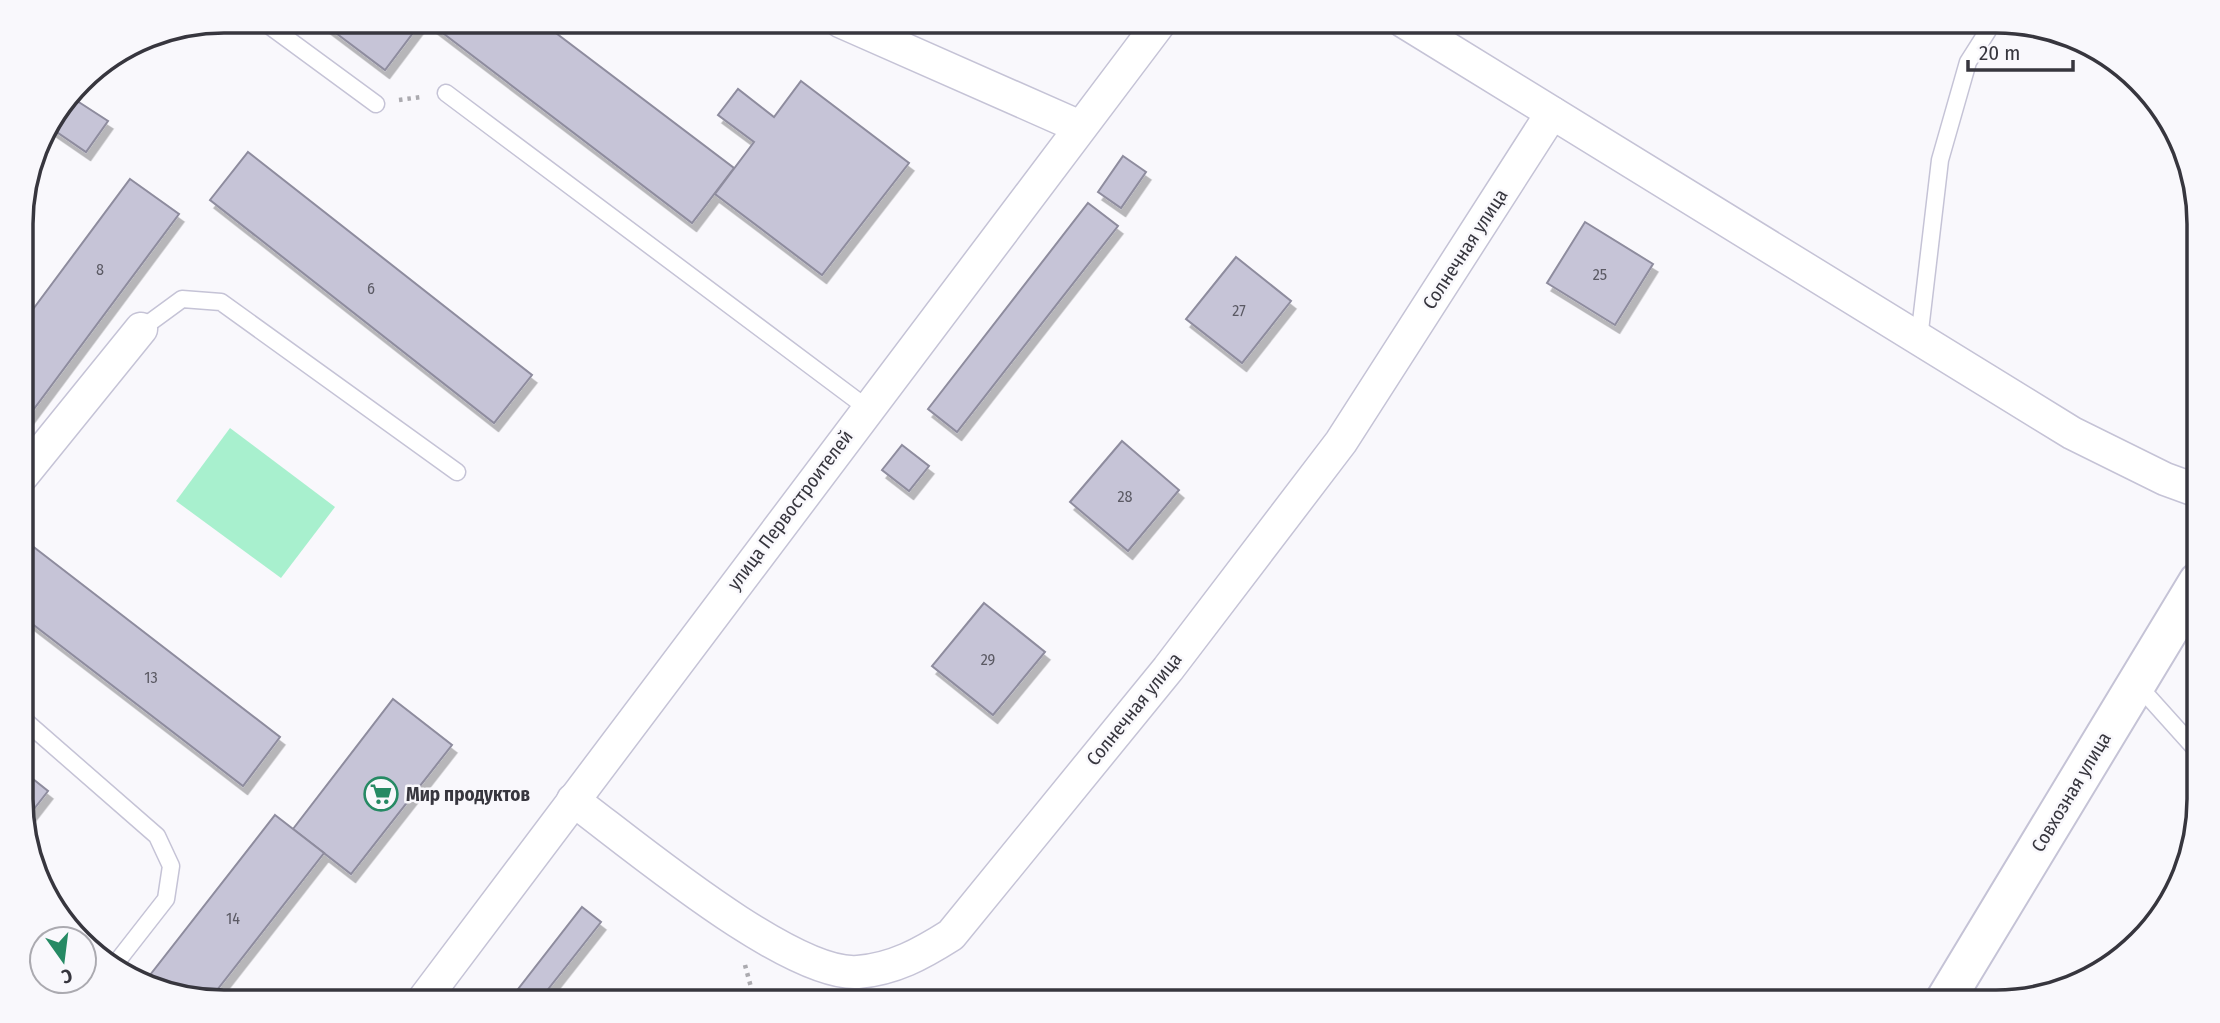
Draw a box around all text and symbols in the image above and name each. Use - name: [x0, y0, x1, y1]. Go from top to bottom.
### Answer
- scale bar: [1968, 28, 2073, 72]
- text: 20 m: [1979, 40, 2020, 66]
- street label: Солнечная улица: [1418, 185, 1512, 313]
- house number: 8: [96, 260, 104, 279]
- house number: 25: [1593, 265, 1607, 284]
- house number: 6: [367, 279, 375, 298]
- house number: 27: [1232, 301, 1246, 320]
- street label: улица Первостроителей: [722, 425, 858, 595]
- house number: 28: [1117, 487, 1133, 506]
- street label: Солнечная улица: [1081, 648, 1187, 770]
- house number: 29: [981, 650, 996, 669]
- house number: 13: [144, 668, 158, 687]
- street label: Совхозная улица: [2026, 728, 2116, 856]
- supermarket icon: Мир продуктов: [362, 775, 400, 813]
- place label: Мир продуктов: [406, 783, 530, 806]
- house number: 14: [226, 909, 240, 928]
- north arrow: [28, 925, 98, 995]
- text: С: [59, 964, 75, 988]

